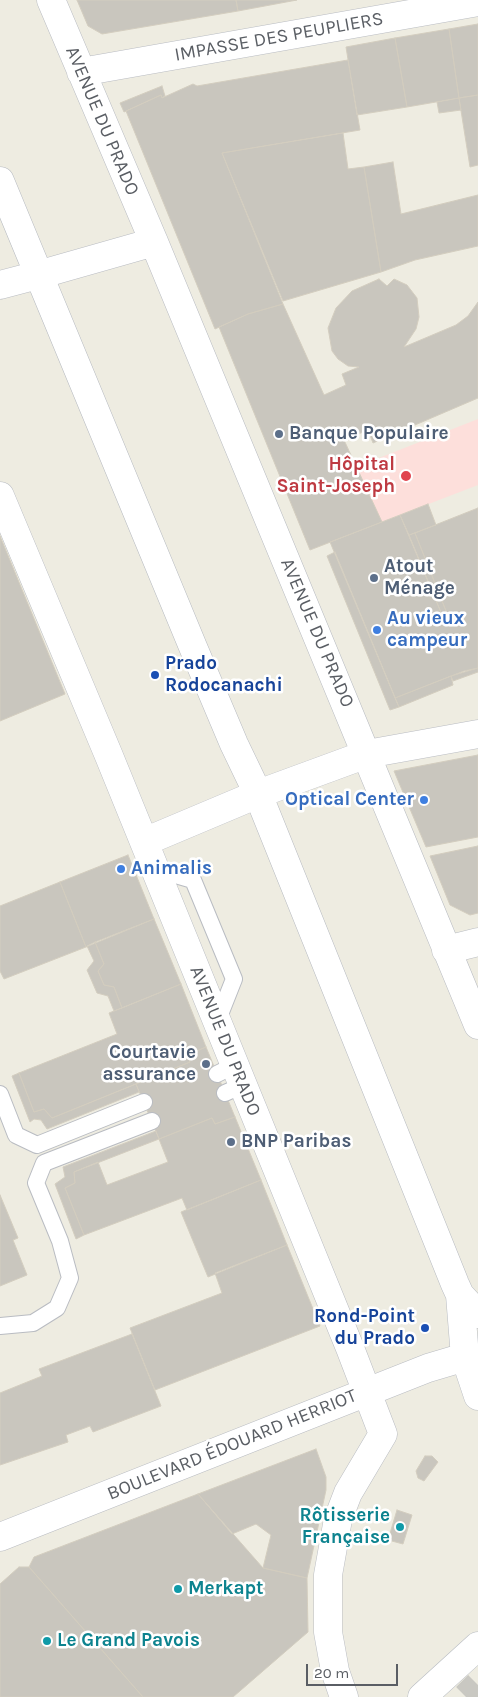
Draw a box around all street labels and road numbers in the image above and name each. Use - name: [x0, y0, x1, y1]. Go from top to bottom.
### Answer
- street label: IMPASSE DES PEUPLIERS: [173, 7, 385, 67]
- street label: AVENUE DU PRADO: [60, 43, 144, 199]
- street label: AVENUE DU PRADO: [275, 555, 359, 711]
- street label: AVENUE DU PRADO: [185, 963, 265, 1119]
- street label: BOULEVARD ÉDOUARD HERRIOT: [104, 1384, 360, 1506]

